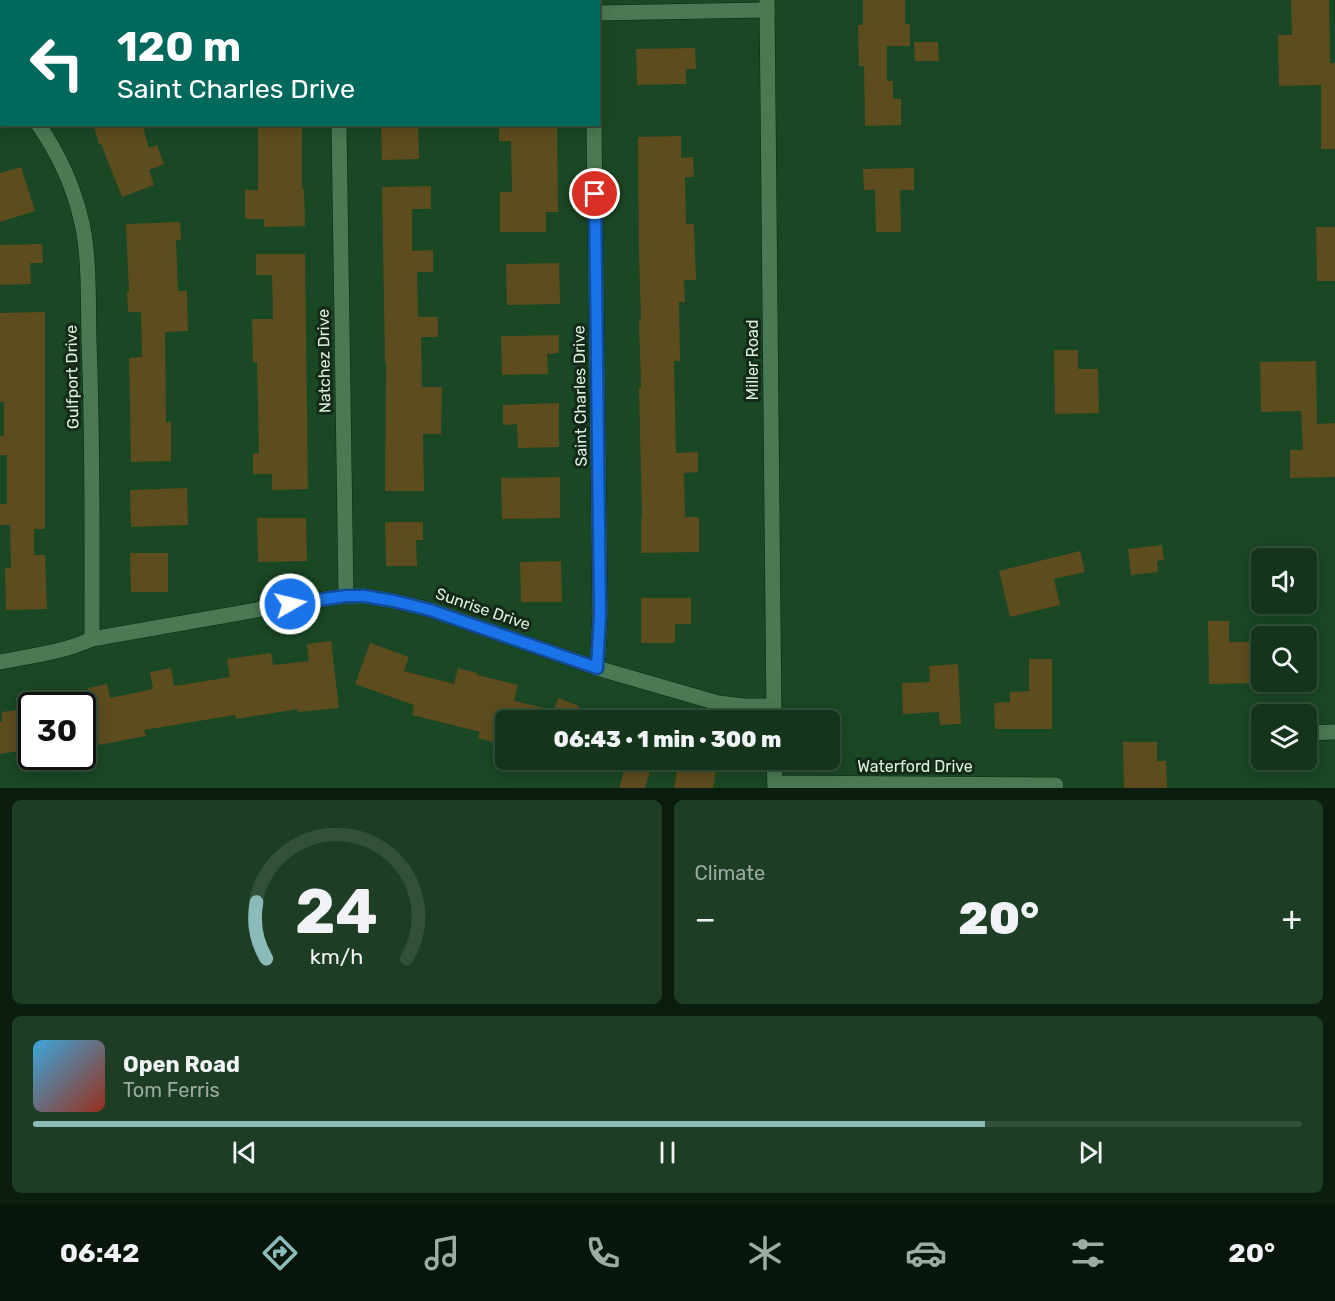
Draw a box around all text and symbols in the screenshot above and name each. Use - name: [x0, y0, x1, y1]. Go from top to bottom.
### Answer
- text: 120 m: [117, 22, 241, 72]
- icon: left: [18, 24, 96, 102]
- text: Saint Charles Drive: [117, 73, 355, 105]
- pin: [569, 168, 620, 219]
- icon: arrive: [578, 177, 611, 210]
- street label: Natchez Drive: [314, 309, 334, 413]
- street label: Miller Road: [743, 320, 762, 400]
- street label: Gulfport Drive: [62, 325, 82, 429]
- street label: Saint Charles Drive: [569, 325, 591, 467]
- map controls: [1251, 548, 1317, 770]
- button: sound: [1251, 548, 1317, 614]
- position arrow: [258, 572, 322, 636]
- street label: Sunrise Drive: [433, 584, 533, 634]
- button: search: [1251, 626, 1317, 692]
- speed limit sign: 30: [18, 692, 96, 770]
- button: layers: [1251, 704, 1317, 770]
- text: 06:43 · 1 min · 300 m: [554, 726, 781, 753]
- street label: Waterford Drive: [857, 757, 973, 776]
- text: Climate: [695, 861, 765, 885]
- text: 24: [295, 875, 378, 949]
- text: 20°: [958, 892, 1039, 945]
- text: −: [695, 899, 716, 938]
- text: +: [1281, 899, 1302, 938]
- text: km/h: [310, 944, 364, 969]
- text: Open Road: [123, 1051, 240, 1078]
- text: Tom Ferris: [123, 1078, 220, 1102]
- icon: previous: [228, 1136, 261, 1169]
- icon: pause: [651, 1136, 684, 1169]
- icon: next: [1074, 1136, 1107, 1169]
- icon: directions: [259, 1232, 301, 1274]
- icon: music: [421, 1232, 463, 1274]
- icon: phone: [582, 1232, 624, 1274]
- icon: climate: [744, 1232, 786, 1274]
- icon: car: [905, 1232, 947, 1274]
- icon: filters: [1067, 1232, 1109, 1274]
- text: 06:42: [60, 1237, 140, 1269]
- text: 20°: [1228, 1237, 1275, 1269]

